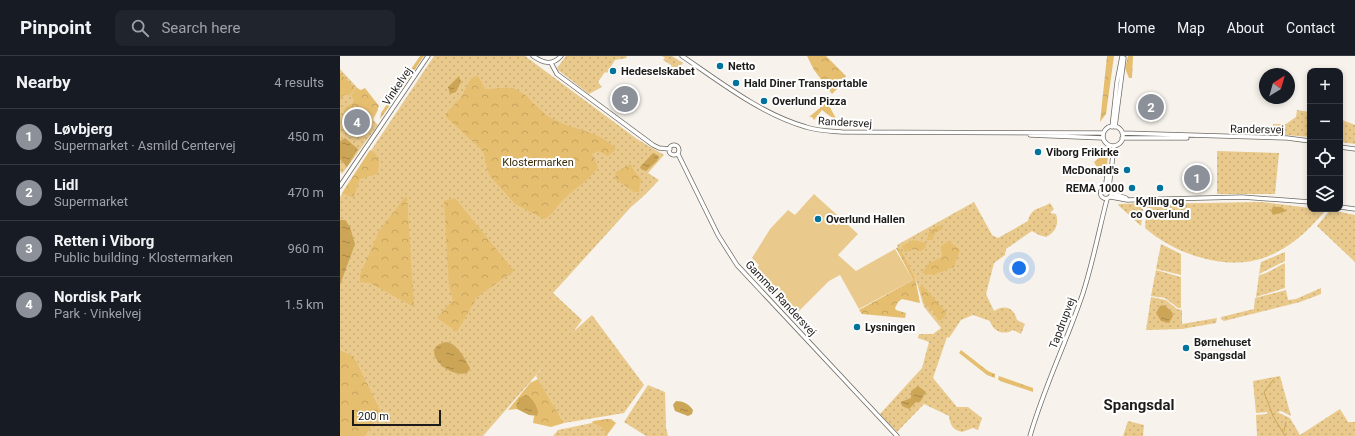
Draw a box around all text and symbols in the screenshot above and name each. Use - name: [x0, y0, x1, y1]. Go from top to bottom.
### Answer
- search box: [115, 10, 395, 46]
- text: Pinpoint: [20, 16, 91, 39]
- icon: search: [129, 17, 151, 39]
- text: Search here: [161, 19, 240, 37]
- text: Home: [1117, 20, 1155, 36]
- text: Map: [1177, 20, 1205, 36]
- text: About: [1227, 20, 1264, 36]
- text: Contact: [1286, 20, 1335, 36]
- place label: Netto: [728, 60, 755, 73]
- marker: Netto: [715, 61, 725, 71]
- street label: Vinkelvej: [380, 65, 415, 108]
- place label: Hedeselskabet: [621, 65, 695, 78]
- marker: Hedeselskabet: [608, 66, 618, 76]
- north arrow: [1259, 68, 1295, 104]
- map controls: [1307, 68, 1343, 212]
- button: +: [1307, 68, 1343, 104]
- text: Nearby: [16, 72, 71, 92]
- text: 4 results: [274, 75, 324, 90]
- place label: Hald Diner Transportable: [744, 77, 868, 90]
- marker: Hald Diner Transportable: [731, 78, 741, 88]
- pin: 3: [612, 84, 638, 114]
- pin: 2: [1138, 92, 1164, 122]
- place label: Overlund Pizza: [772, 95, 846, 108]
- marker: Overlund Pizza: [759, 96, 769, 106]
- button: −: [1307, 104, 1343, 140]
- pin: 4: [344, 107, 370, 137]
- street label: Randersvej: [818, 115, 872, 130]
- text: Løvbjerg: [54, 120, 113, 138]
- street label: Randersvej: [1230, 123, 1284, 136]
- text: 1: [25, 129, 33, 144]
- text: 450 m: [287, 129, 324, 144]
- text: Supermarket · Asmild Centervej: [54, 138, 236, 153]
- button: locate: [1307, 140, 1343, 176]
- place label: Viborg Frikirke: [1046, 146, 1119, 159]
- marker: Viborg Frikirke: [1033, 147, 1043, 157]
- park label: Klostermarken: [502, 156, 574, 169]
- pin: 1: [1184, 163, 1210, 193]
- place label: McDonald's: [1062, 164, 1119, 177]
- marker: McDonald's: [1122, 165, 1132, 175]
- text: Lidl: [54, 176, 79, 194]
- button: layers: [1307, 176, 1343, 212]
- place label: REMA 1000: [1066, 182, 1124, 195]
- marker: REMA 1000: [1127, 183, 1137, 193]
- marker: Kylling og co Overlund: [1155, 183, 1165, 193]
- text: 2: [25, 185, 33, 200]
- text: 470 m: [287, 185, 324, 200]
- text: Supermarket: [54, 194, 128, 209]
- place label: Kylling og co Overlund: [1130, 195, 1190, 221]
- place label: Overlund Hallen: [826, 213, 905, 226]
- marker: Overlund Hallen: [813, 214, 823, 224]
- text: Retten i Viborg: [54, 232, 154, 250]
- text: 3: [25, 241, 33, 256]
- text: 960 m: [287, 241, 324, 256]
- text: Public building · Klostermarken: [54, 250, 233, 265]
- street label: Gammel Randersvej: [742, 258, 819, 339]
- your location: [1009, 258, 1029, 278]
- text: Nordisk Park: [54, 288, 141, 306]
- street label: Tapdrupvej: [1047, 296, 1078, 351]
- text: 4: [25, 297, 33, 312]
- text: 1.5 km: [285, 297, 324, 312]
- text: Park · Vinkelvej: [54, 306, 141, 321]
- place label: Lysningen: [865, 321, 915, 334]
- marker: Lysningen: [852, 322, 862, 332]
- place label: Børnehuset Spangsdal: [1194, 336, 1251, 362]
- marker: Børnehuset Spangsdal: [1181, 343, 1191, 353]
- district label: Spangsdal: [1104, 396, 1174, 414]
- scale bar: [352, 408, 441, 427]
- text: 200 m: [358, 410, 389, 423]

